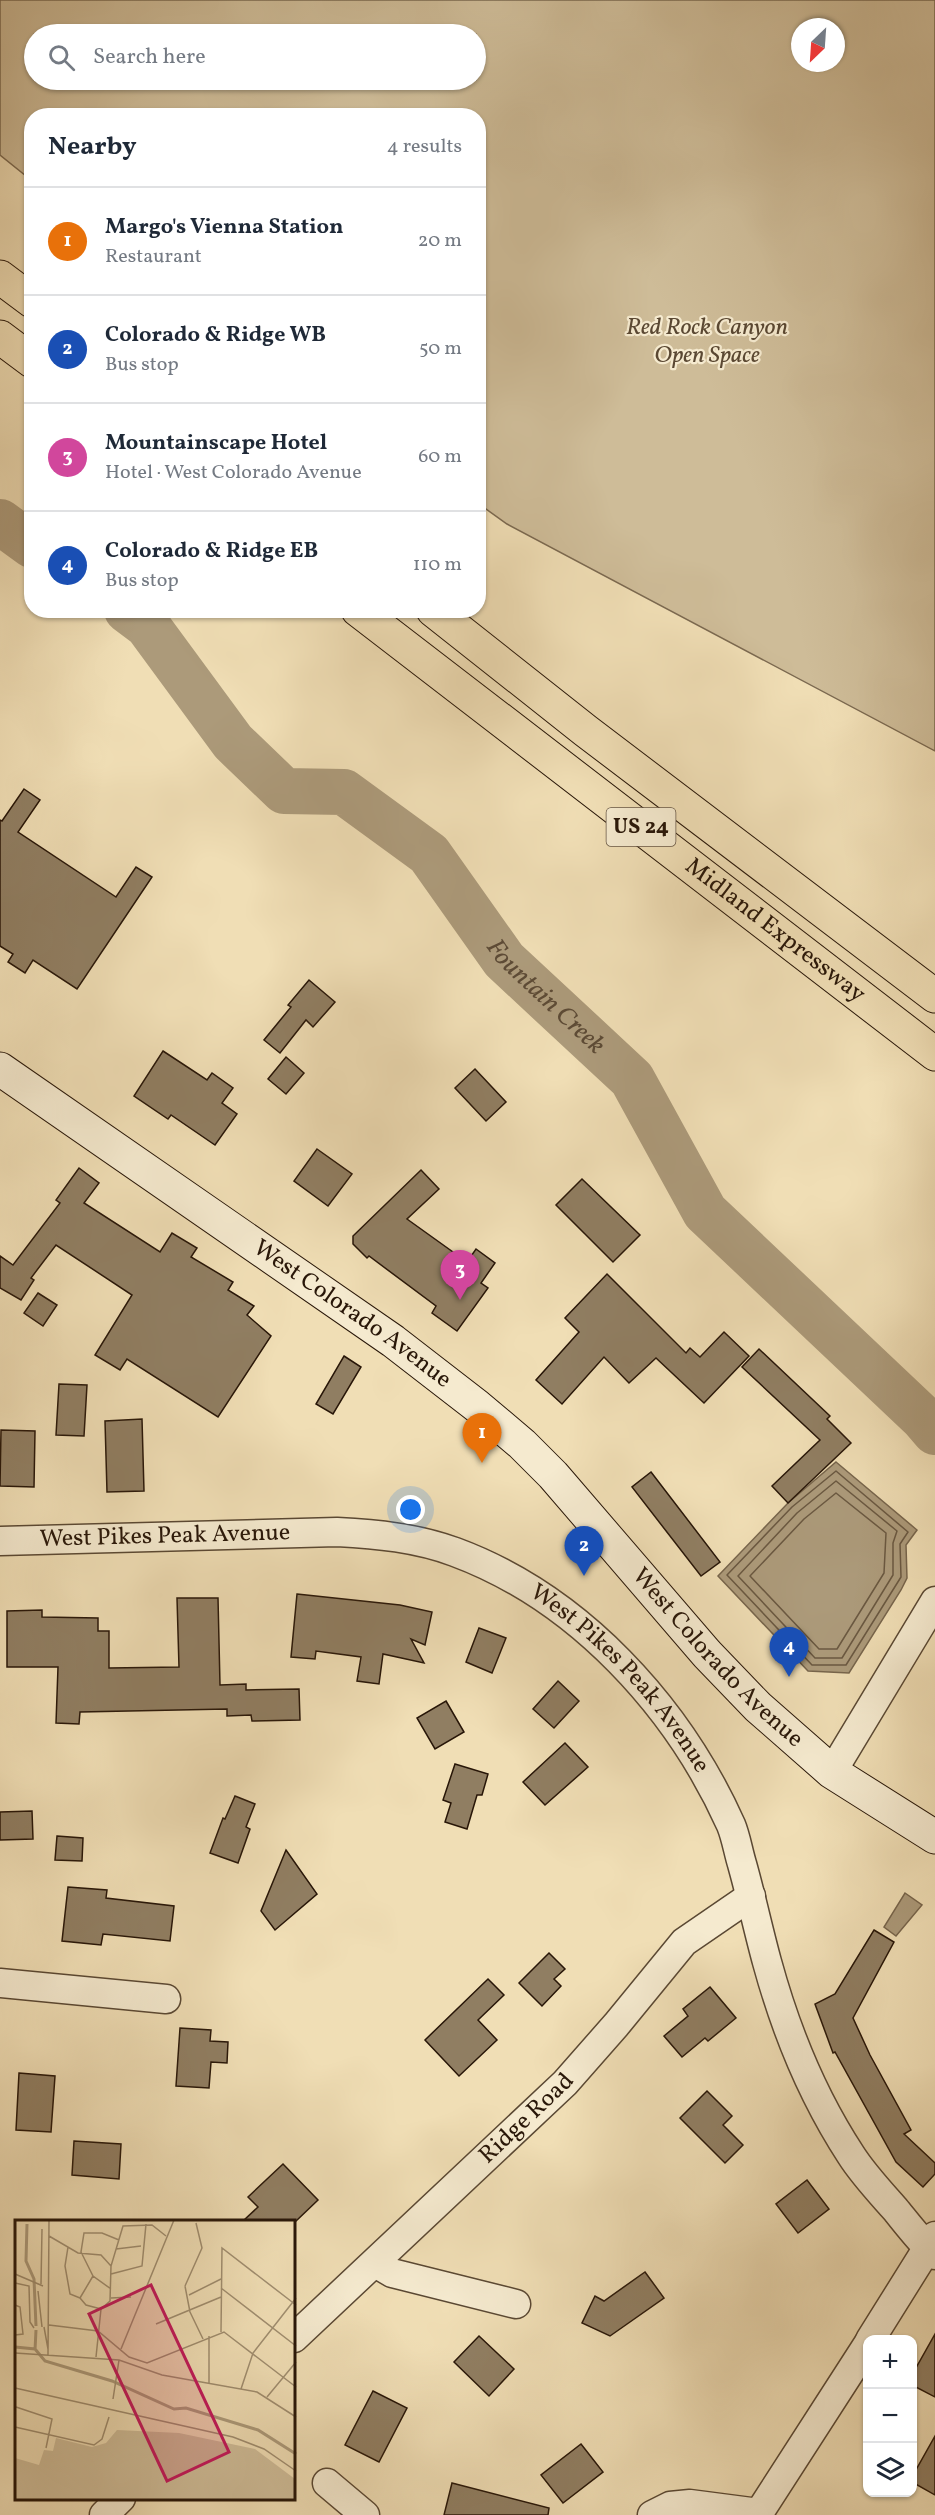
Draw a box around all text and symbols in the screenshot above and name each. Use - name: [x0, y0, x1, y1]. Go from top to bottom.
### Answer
- north arrow: [791, 18, 845, 72]
- search box: [24, 24, 486, 90]
- icon: search: [45, 41, 78, 74]
- text: Search here: [93, 42, 206, 73]
- text: Nearby: [48, 129, 137, 165]
- text: 4 results: [387, 133, 462, 161]
- text: Margo's Vienna Station: [105, 212, 343, 243]
- text: 1: [63, 227, 72, 255]
- text: 20 m: [418, 227, 462, 255]
- text: Restaurant: [105, 243, 202, 271]
- park label: Red Rock Canyon Open Space: [626, 311, 788, 373]
- text: Colorado & Ridge WB: [105, 320, 326, 351]
- text: 2: [62, 335, 73, 363]
- text: 50 m: [419, 335, 462, 363]
- text: Bus stop: [105, 351, 179, 379]
- text: Mountainscape Hotel: [105, 428, 327, 459]
- text: 3: [62, 443, 73, 471]
- text: 60 m: [418, 443, 462, 471]
- text: Hotel · West Colorado Avenue: [105, 459, 362, 487]
- text: Colorado & Ridge EB: [105, 536, 318, 567]
- text: 4: [61, 551, 74, 579]
- text: 110 m: [413, 551, 462, 579]
- text: Bus stop: [105, 567, 179, 595]
- road number: US 24: [606, 808, 676, 846]
- street label: Midland Expressway: [677, 850, 872, 1011]
- water label: Fountain Creek: [477, 932, 613, 1063]
- street label: West Colorado Avenue: [246, 1232, 458, 1397]
- pin: 3: [440, 1250, 480, 1300]
- pin: 1: [462, 1414, 502, 1463]
- your location: [396, 1495, 425, 1524]
- street label: West Pikes Peak Avenue: [39, 1516, 291, 1557]
- pin: 2: [564, 1526, 604, 1576]
- street label: West Colorado Avenue: [623, 1561, 810, 1756]
- street label: West Pikes Peak Avenue: [523, 1576, 718, 1780]
- pin: 4: [770, 1628, 808, 1677]
- street label: Ridge Road: [472, 2066, 583, 2172]
- inset map: [15, 2220, 296, 2500]
- map controls: [863, 2335, 917, 2497]
- button: +: [863, 2335, 917, 2389]
- button: −: [863, 2389, 917, 2443]
- button: layers: [863, 2443, 917, 2497]

